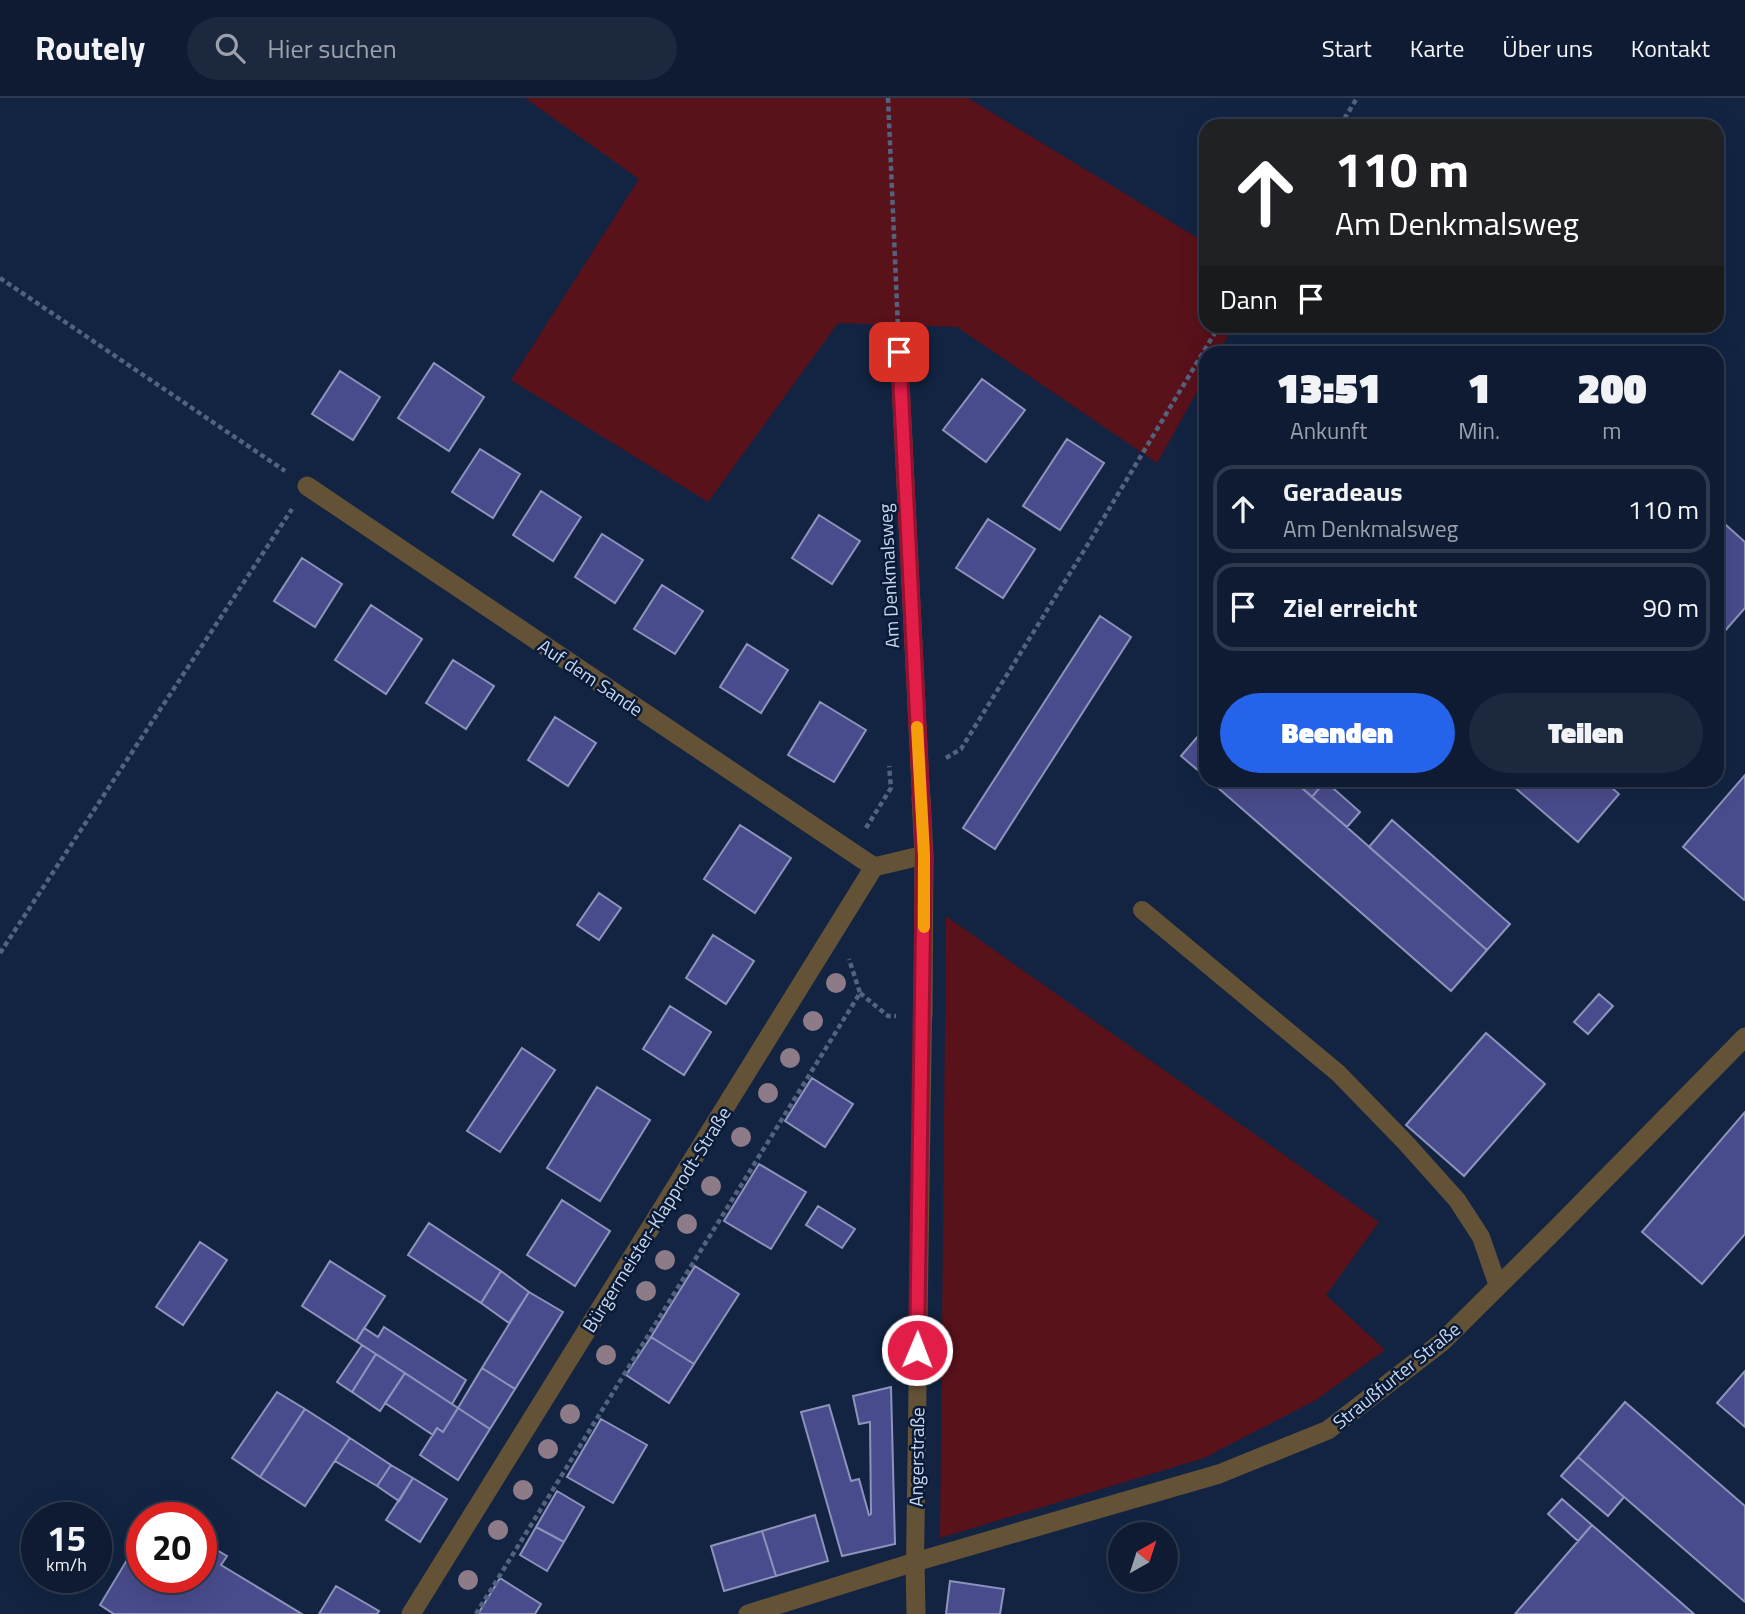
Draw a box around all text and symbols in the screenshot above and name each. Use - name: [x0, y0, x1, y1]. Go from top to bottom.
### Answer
- search box: [187, 17, 677, 80]
- text: Routely: [35, 23, 145, 73]
- icon: search: [211, 29, 249, 67]
- text: Hier suchen: [267, 29, 397, 68]
- text: Start: [1322, 30, 1372, 66]
- text: Karte: [1410, 30, 1464, 66]
- text: Über uns: [1502, 30, 1593, 66]
- text: Kontakt: [1631, 30, 1710, 66]
- text: 110 m: [1335, 131, 1469, 206]
- icon: ahead: [1220, 147, 1311, 238]
- text: Am Denkmalsweg: [1335, 199, 1579, 247]
- text: Dann: [1220, 280, 1278, 319]
- icon: arrive: [1292, 280, 1330, 318]
- pin: [869, 322, 929, 382]
- icon: arrive: [880, 333, 918, 371]
- text: 13:51: [1276, 355, 1381, 419]
- text: 1: [1468, 355, 1491, 419]
- text: 200: [1577, 355, 1647, 419]
- text: Ankunft: [1290, 413, 1367, 448]
- text: Min.: [1458, 413, 1500, 448]
- text: m: [1602, 413, 1622, 448]
- text: Geradeaus: [1283, 472, 1403, 511]
- icon: ahead: [1224, 490, 1262, 528]
- text: 110 m: [1628, 490, 1699, 529]
- street label: Am Denkmalsweg: [870, 503, 906, 649]
- text: Am Denkmalsweg: [1283, 511, 1458, 546]
- icon: arrive: [1224, 588, 1262, 626]
- text: Ziel erreicht: [1283, 588, 1418, 627]
- text: 90 m: [1642, 588, 1699, 627]
- street label: Auf dem Sande: [533, 631, 649, 723]
- button: Beenden: [1220, 693, 1455, 773]
- button: Teilen: [1469, 693, 1703, 773]
- street label: Bürgermeister-Klapprodt-Straße: [574, 1100, 738, 1338]
- position arrow: [880, 1313, 954, 1387]
- street label: Straußfurter Straße: [1326, 1314, 1466, 1436]
- street label: Angerstraße: [901, 1407, 931, 1507]
- speed limit sign: 20: [126, 1502, 217, 1593]
- text: 15: [47, 1511, 86, 1565]
- north arrow: [1108, 1522, 1178, 1592]
- map controls: [1108, 1522, 1178, 1592]
- text: km/h: [46, 1551, 87, 1578]

